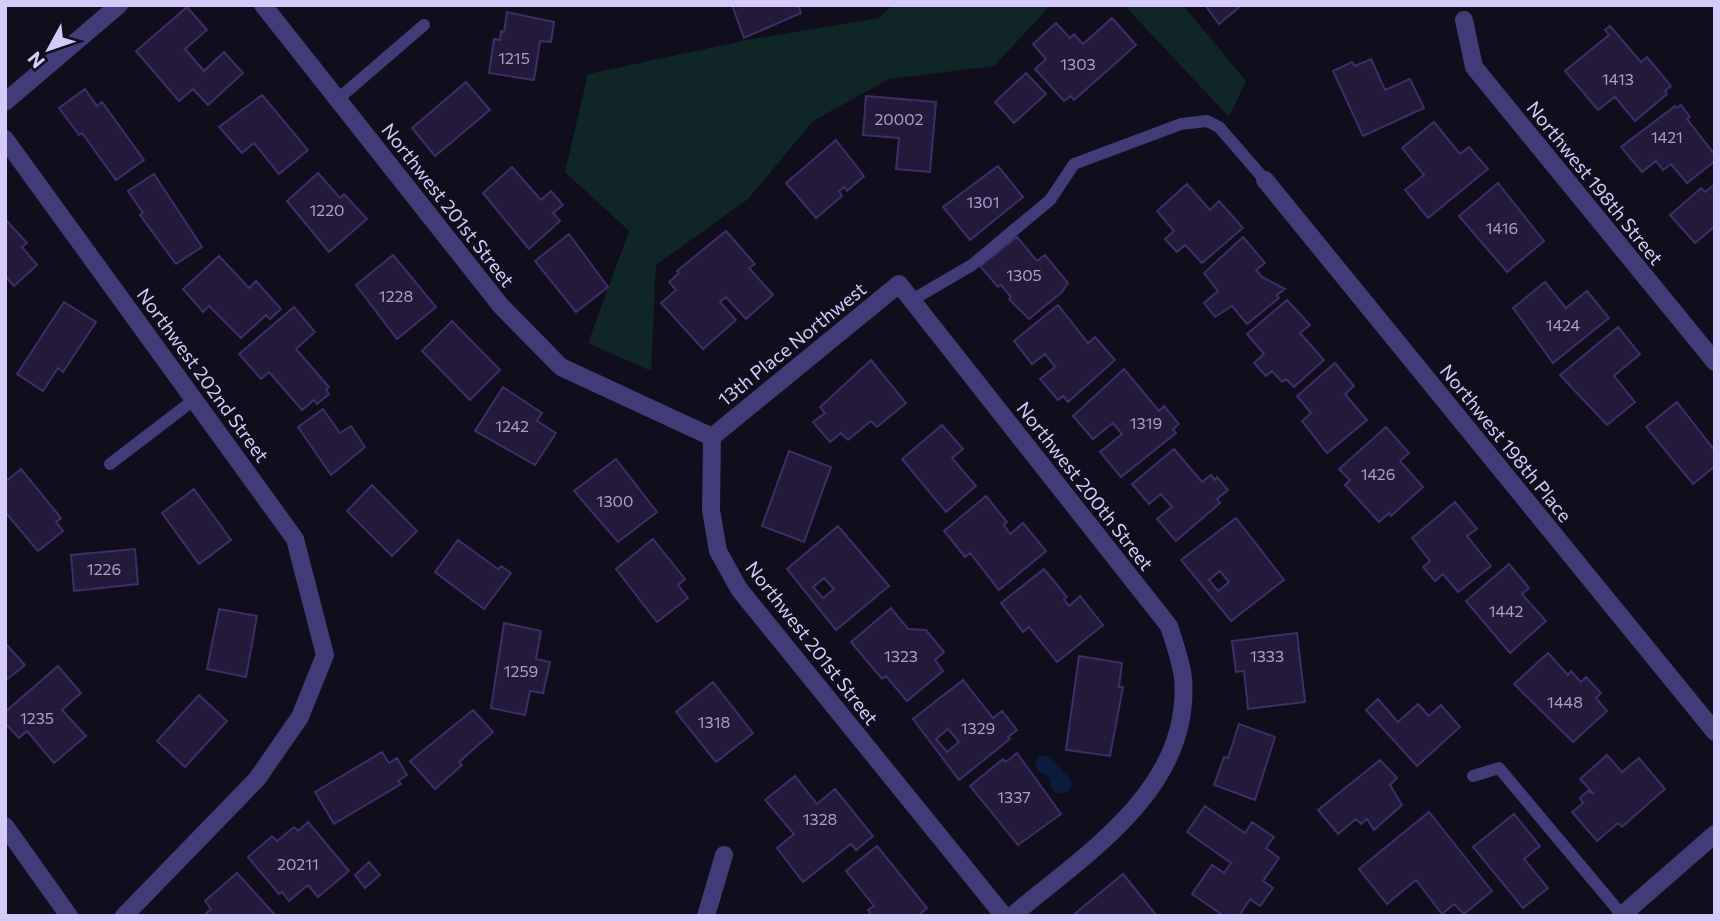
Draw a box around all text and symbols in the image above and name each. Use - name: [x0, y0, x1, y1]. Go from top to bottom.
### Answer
- north arrow: [14, 14, 84, 84]
- text: N: [22, 47, 49, 73]
- house number: 1215: [498, 48, 530, 67]
- house number: 1303: [1060, 54, 1096, 73]
- house number: 1413: [1602, 69, 1634, 88]
- street label: Northwest 198th Street: [1522, 96, 1669, 269]
- house number: 20002: [875, 109, 924, 128]
- street label: Northwest 201st Street: [377, 118, 520, 291]
- house number: 1421: [1651, 127, 1683, 146]
- house number: 1301: [966, 192, 1000, 211]
- house number: 1220: [310, 200, 344, 219]
- house number: 1416: [1486, 218, 1518, 237]
- house number: 1305: [1006, 265, 1042, 284]
- street label: 13th Place Northwest: [713, 277, 871, 410]
- street label: Northwest 202nd Street: [133, 283, 274, 466]
- house number: 1228: [379, 286, 413, 305]
- house number: 1424: [1546, 315, 1581, 334]
- street label: Northwest 198th Place: [1436, 359, 1577, 526]
- street label: Northwest 200th Street: [1012, 397, 1159, 575]
- house number: 1319: [1130, 413, 1162, 432]
- house number: 1242: [495, 416, 529, 435]
- house number: 1426: [1361, 464, 1395, 483]
- house number: 1300: [597, 491, 633, 510]
- street label: Northwest 201st Street: [741, 556, 884, 729]
- house number: 1226: [87, 559, 121, 578]
- house number: 1442: [1489, 601, 1523, 620]
- house number: 1323: [884, 646, 918, 665]
- house number: 1333: [1250, 646, 1284, 665]
- house number: 1259: [504, 661, 538, 680]
- house number: 1448: [1547, 692, 1583, 711]
- house number: 1235: [20, 708, 54, 727]
- house number: 1318: [698, 712, 730, 731]
- house number: 1329: [961, 718, 995, 737]
- house number: 1337: [997, 787, 1031, 806]
- house number: 1328: [803, 809, 837, 828]
- house number: 20211: [277, 854, 319, 873]

